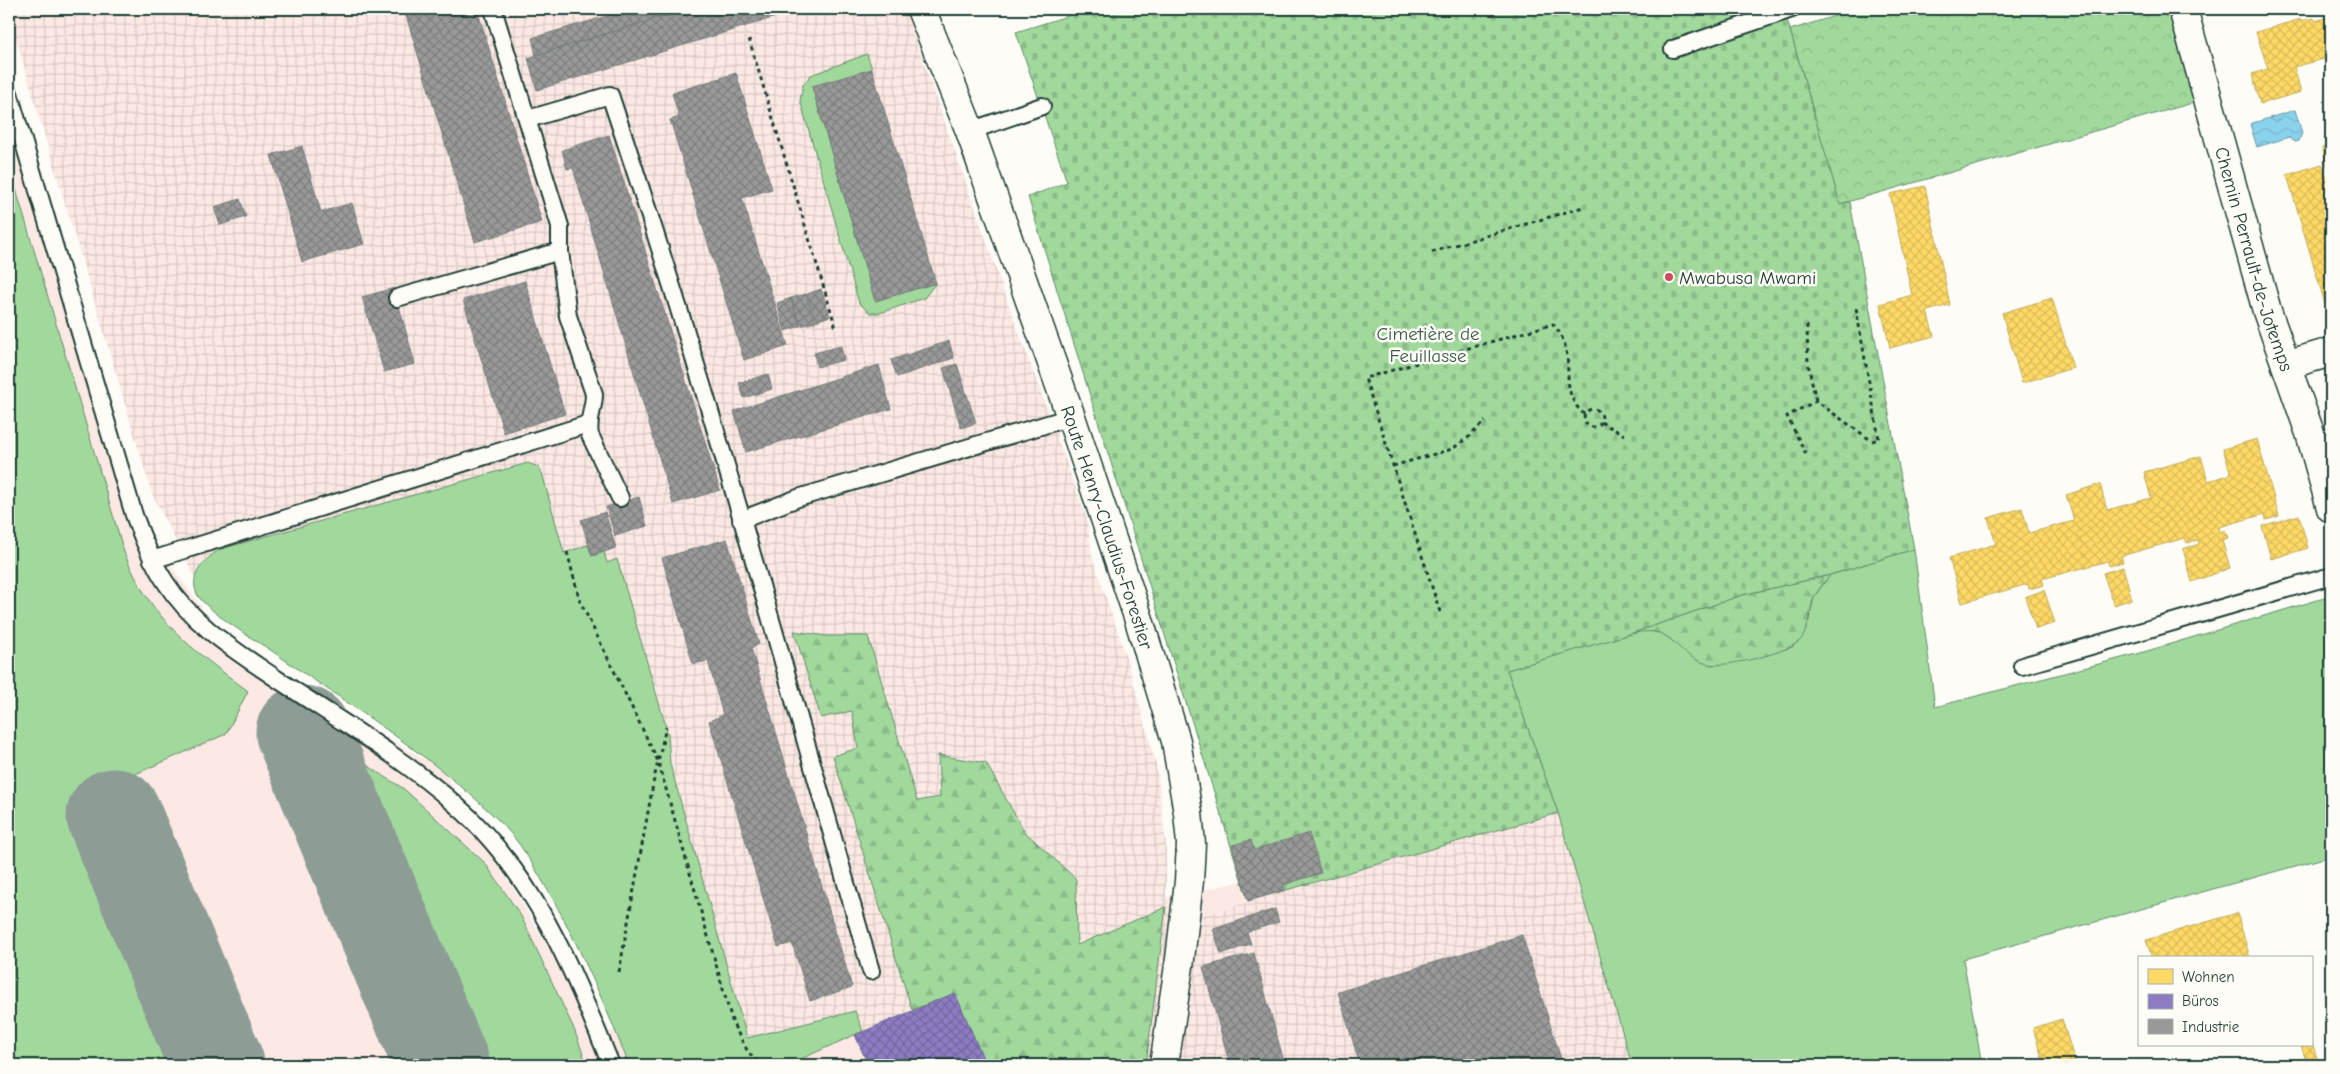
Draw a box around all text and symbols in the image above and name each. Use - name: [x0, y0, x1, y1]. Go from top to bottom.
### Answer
- street label: Chemin Perrault-de-Jotemps: [2210, 145, 2297, 375]
- place label: Mwabusa Mwami: [1679, 267, 1816, 289]
- marker: Mwabusa Mwami: [1663, 271, 1675, 283]
- park label: Cimetière de Feuillasse: [1376, 323, 1480, 367]
- street label: Route Henry-Claudius-Forestier: [1056, 403, 1157, 653]
- legend: [2138, 956, 2312, 1046]
- text: Wohnen: [2182, 968, 2235, 986]
- text: Büros: [2182, 992, 2219, 1010]
- text: Industrie: [2182, 1018, 2240, 1036]

